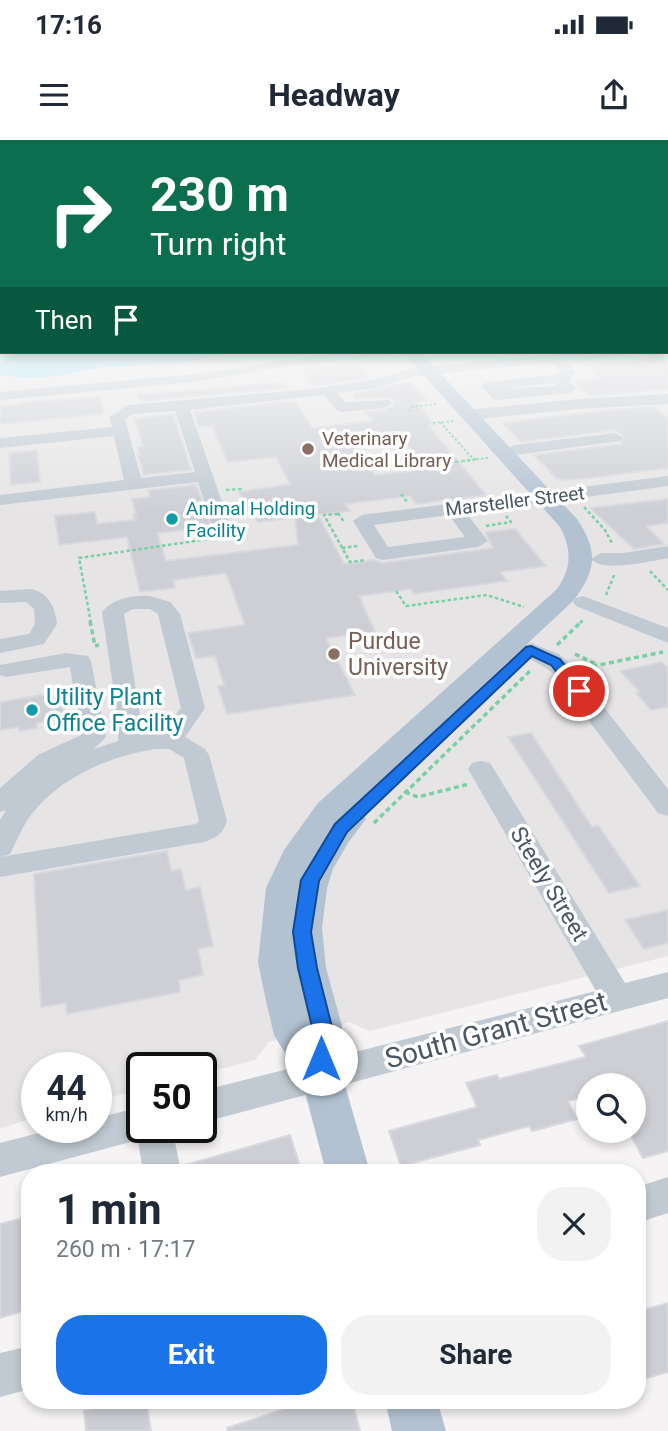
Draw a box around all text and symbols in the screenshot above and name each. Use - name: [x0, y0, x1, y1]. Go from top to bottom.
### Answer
- text: 17:16: [35, 10, 102, 40]
- icon: menu: [35, 76, 73, 114]
- text: Headway: [268, 76, 400, 114]
- icon: share: [595, 76, 633, 114]
- text: 230 m: [150, 166, 289, 223]
- icon: right: [35, 168, 126, 259]
- text: Turn right: [150, 225, 286, 263]
- icon: arrive: [107, 301, 145, 339]
- text: Then: [35, 305, 93, 335]
- place label: Veterinary Medical Library: [322, 427, 451, 472]
- marker: Veterinary Medical Library: [300, 441, 316, 457]
- street label: Marsteller Street: [444, 481, 586, 521]
- place label: Animal Holding Facility: [186, 497, 315, 542]
- marker: Animal Holding Facility: [164, 511, 180, 527]
- place label: Purdue University: [348, 628, 448, 681]
- marker: Purdue University: [326, 646, 342, 662]
- pin: [549, 661, 609, 721]
- icon: arrive: [560, 672, 598, 710]
- place label: Utility Plant Office Facility: [46, 684, 184, 737]
- marker: Utility Plant Office Facility: [24, 702, 40, 718]
- street label: Steely Street: [504, 822, 594, 946]
- street label: South Grant Street: [381, 985, 611, 1075]
- position arrow: [284, 1022, 358, 1096]
- speed limit sign: 50: [126, 1052, 217, 1143]
- text: 44: [46, 1068, 87, 1109]
- map controls: [576, 1073, 646, 1143]
- button: search: [576, 1073, 646, 1143]
- text: km/h: [45, 1104, 88, 1125]
- text: 1 min: [56, 1185, 162, 1234]
- button: close: [537, 1187, 611, 1261]
- text: 260 m · 17:17: [56, 1236, 195, 1263]
- button: Exit: [56, 1315, 327, 1395]
- button: Share: [341, 1315, 611, 1395]

